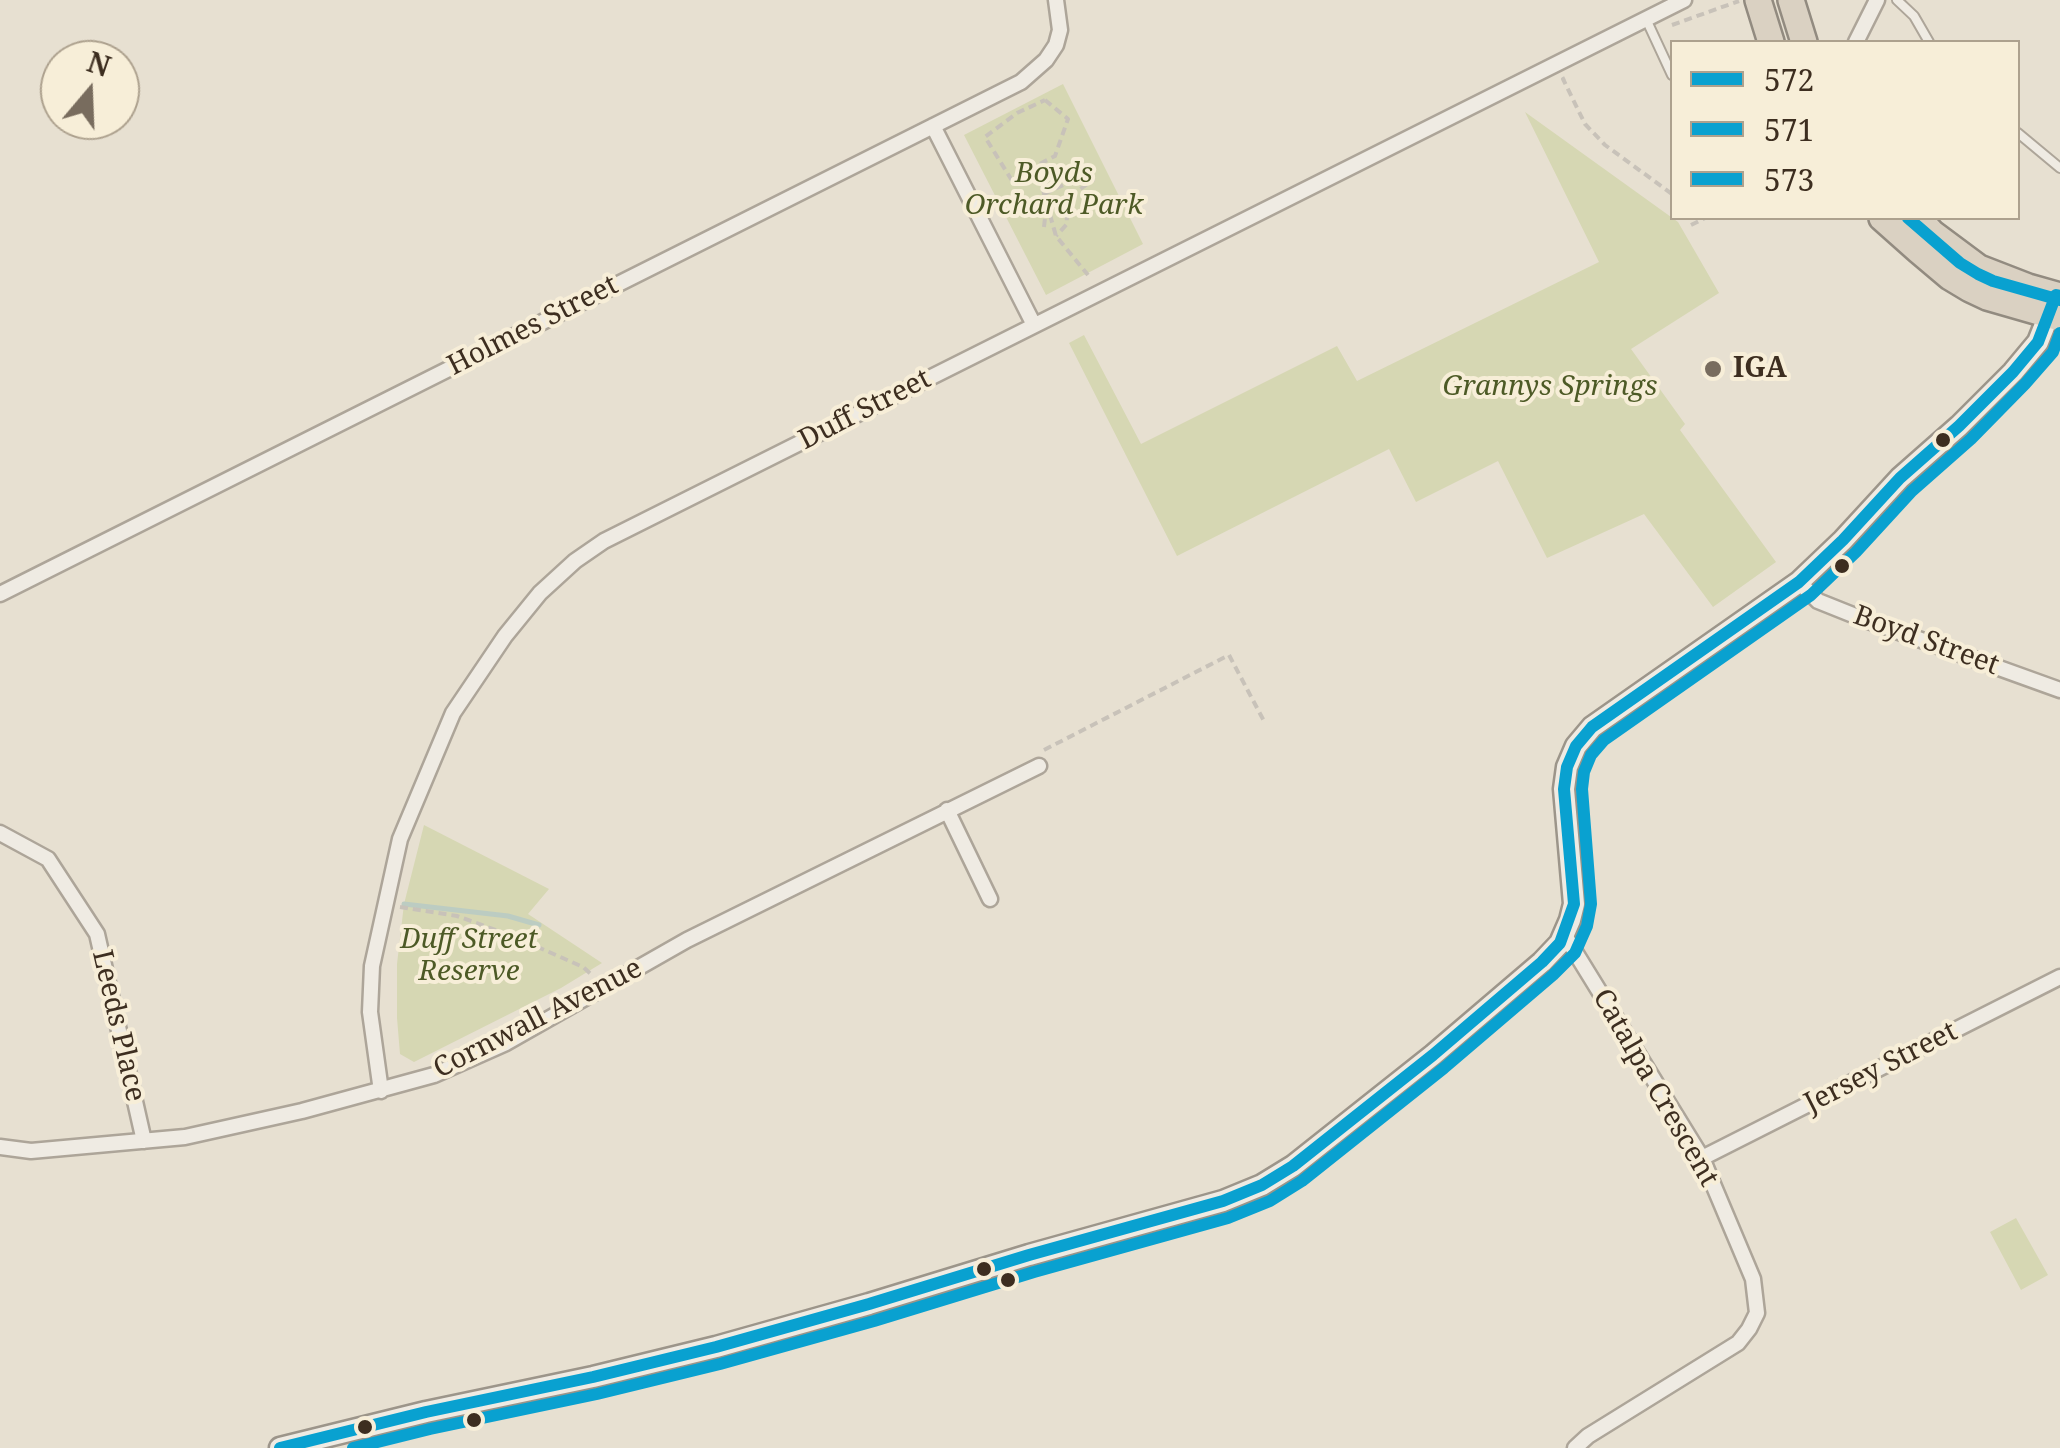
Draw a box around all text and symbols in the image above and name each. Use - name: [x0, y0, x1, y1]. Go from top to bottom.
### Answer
- north arrow: [40, 40, 140, 140]
- legend: [1670, 40, 2020, 220]
- text: N: [82, 42, 116, 85]
- text: 572: [1764, 59, 1814, 100]
- text: 571: [1764, 109, 1814, 150]
- park label: Boyds Orchard Park: [965, 157, 1143, 223]
- text: 573: [1764, 159, 1814, 200]
- street label: Holmes Street: [442, 269, 624, 383]
- place label: IGA: [1733, 352, 1787, 386]
- marker: IGA: [1702, 358, 1724, 380]
- street label: Duff Street: [794, 362, 936, 458]
- park label: Grannys Springs: [1442, 370, 1658, 404]
- unlabelled marker: [1933, 430, 1953, 450]
- unlabelled marker: [1832, 556, 1852, 576]
- street label: Boyd Street: [1849, 599, 2003, 683]
- park label: Duff Street Reserve: [400, 923, 538, 989]
- street label: Leeds Place: [84, 947, 152, 1105]
- street label: Cornwall Avenue: [428, 952, 648, 1086]
- street label: Catalpa Crescent: [1585, 983, 1725, 1193]
- street label: Jersey Street: [1799, 1015, 1963, 1121]
- unlabelled marker: [974, 1259, 994, 1279]
- unlabelled marker: [998, 1270, 1018, 1290]
- unlabelled marker: [464, 1410, 484, 1430]
- unlabelled marker: [355, 1417, 375, 1437]

